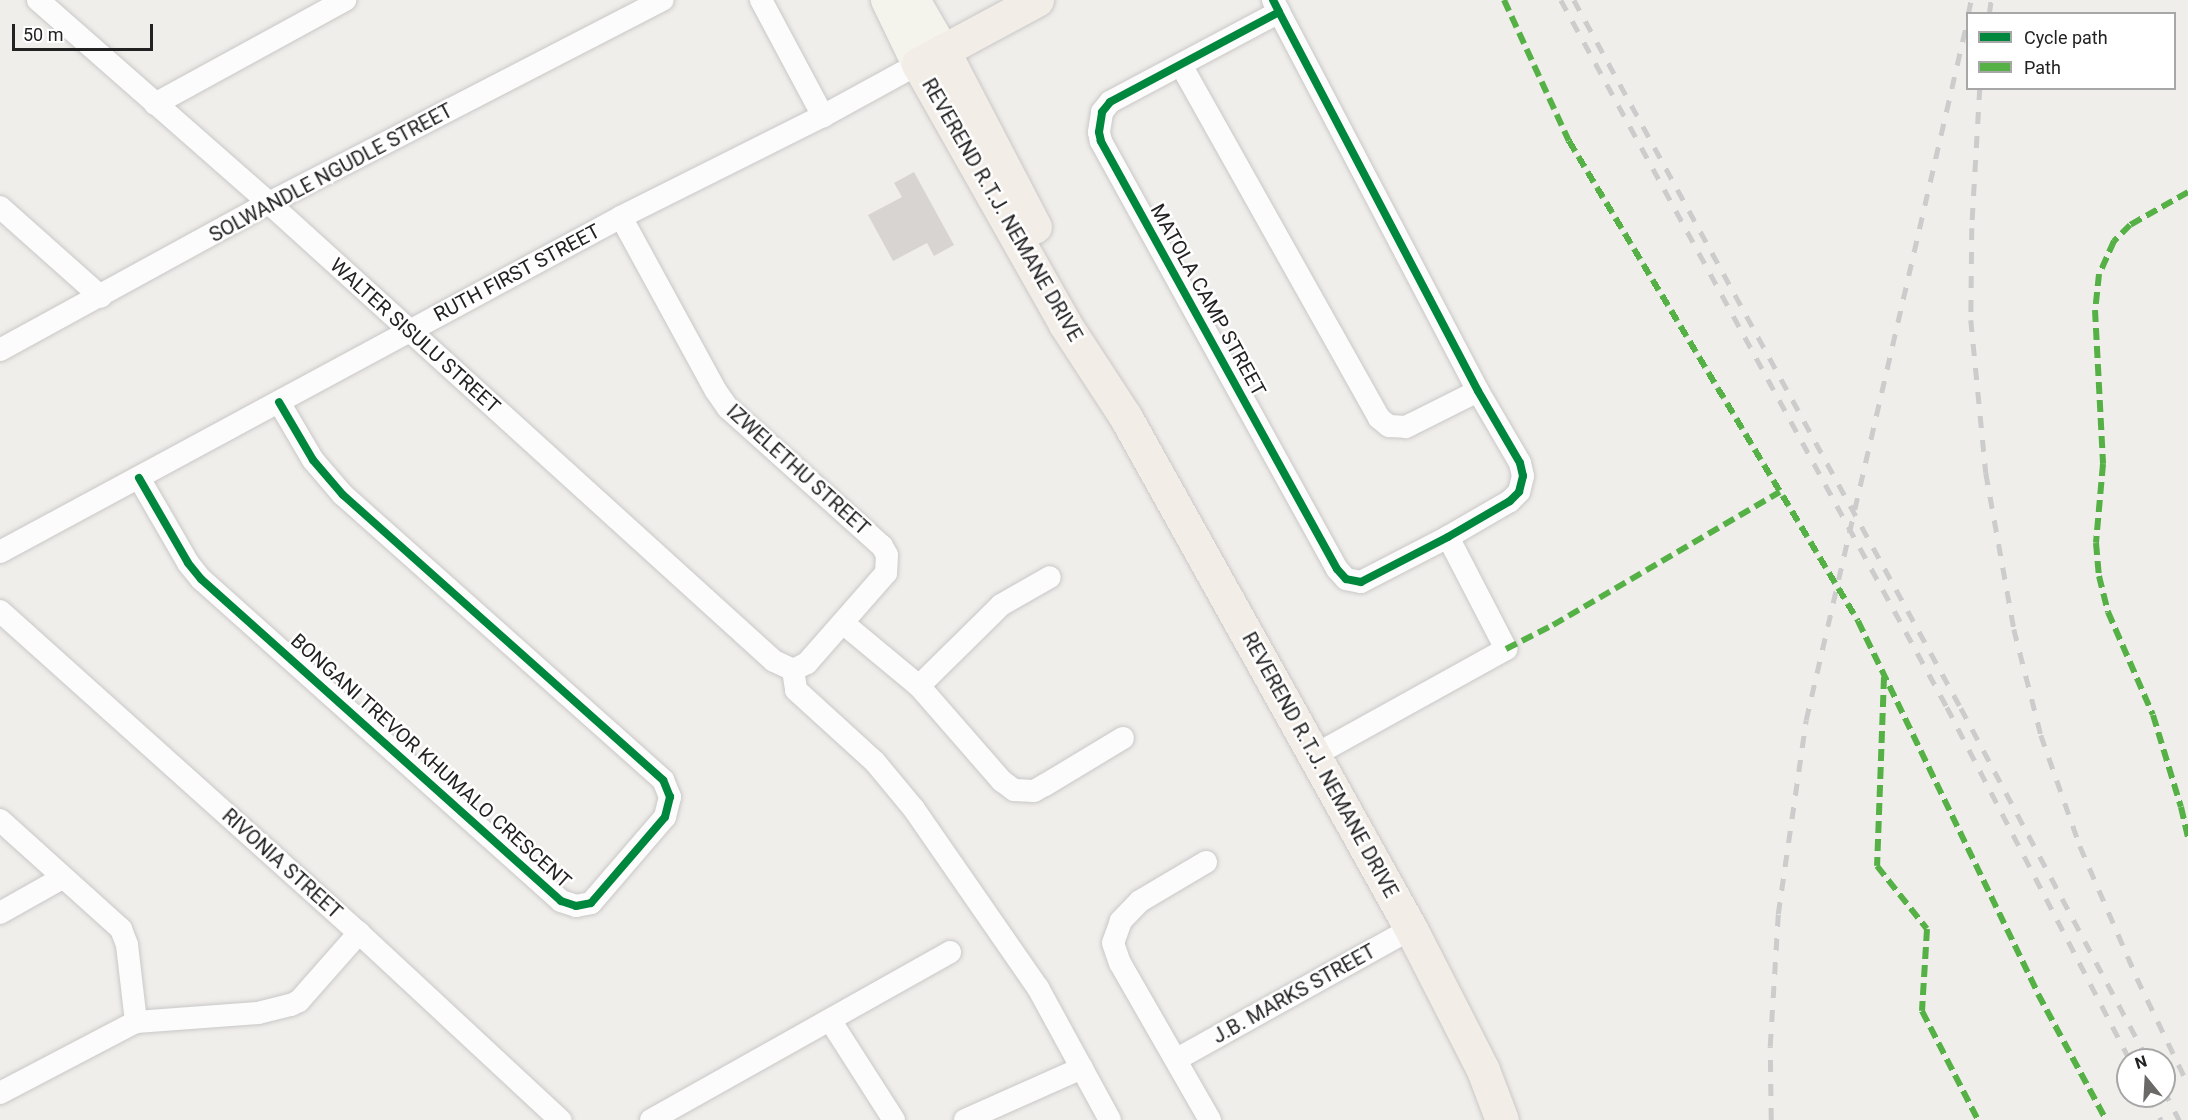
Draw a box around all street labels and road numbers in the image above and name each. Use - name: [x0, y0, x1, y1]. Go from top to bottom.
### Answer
- street label: REVEREND R.T.J. NEMANE DRIVE: [917, 74, 1087, 346]
- street label: SOLWANDLE NGUDLE STREET: [205, 99, 457, 247]
- street label: MATOLA CAMP STREET: [1145, 200, 1271, 400]
- street label: RUTH FIRST STREET: [430, 219, 604, 327]
- street label: WALTER SISULU STREET: [325, 253, 505, 419]
- street label: IZWELETHU STREET: [722, 400, 874, 540]
- street label: REVEREND R.T.J. NEMANE DRIVE: [1237, 628, 1403, 902]
- street label: BONGANI TREVOR KHUMALO CRESCENT: [286, 629, 576, 893]
- street label: RIVONIA STREET: [217, 804, 347, 924]
- street label: J.B. MARKS STREET: [1208, 939, 1380, 1049]

